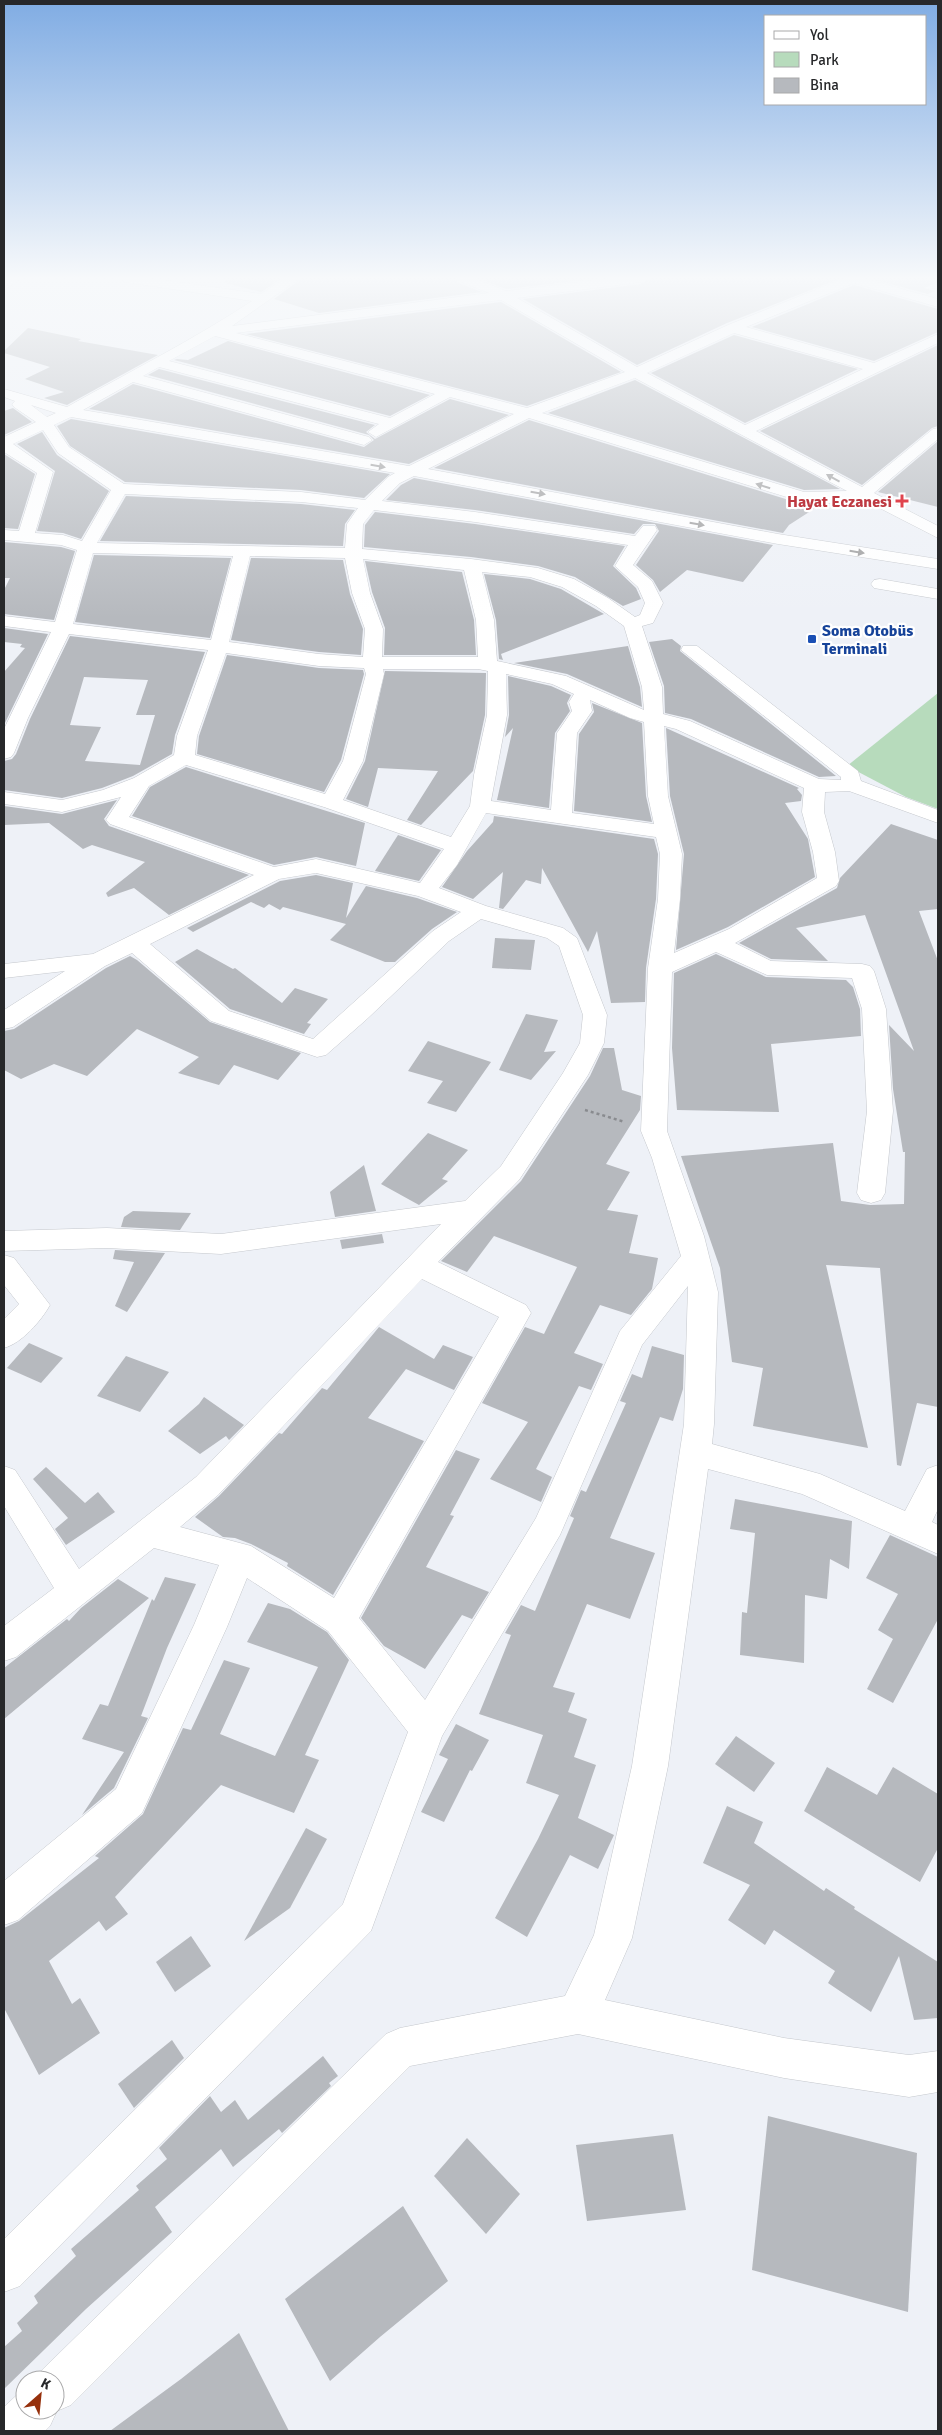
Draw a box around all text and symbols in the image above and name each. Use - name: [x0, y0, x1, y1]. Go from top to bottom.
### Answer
- legend: [764, 15, 927, 105]
- text: Yol: [810, 26, 829, 44]
- text: Park: [810, 51, 839, 69]
- text: Bina: [810, 76, 839, 94]
- one-way arrow: [370, 462, 386, 470]
- one-way arrow: [826, 473, 840, 482]
- one-way arrow: [756, 482, 771, 490]
- one-way arrow: [530, 489, 546, 497]
- place label: Hayat Eczanesi: [787, 492, 892, 512]
- marker: Hayat Eczanesi: [896, 495, 908, 507]
- one-way arrow: [690, 521, 706, 529]
- one-way arrow: [850, 548, 866, 556]
- place label: Soma Otobüs Terminali: [822, 621, 913, 659]
- marker: Soma Otobüs Terminali: [806, 633, 818, 645]
- north arrow: [15, 2370, 65, 2420]
- text: K: [38, 2374, 54, 2394]

